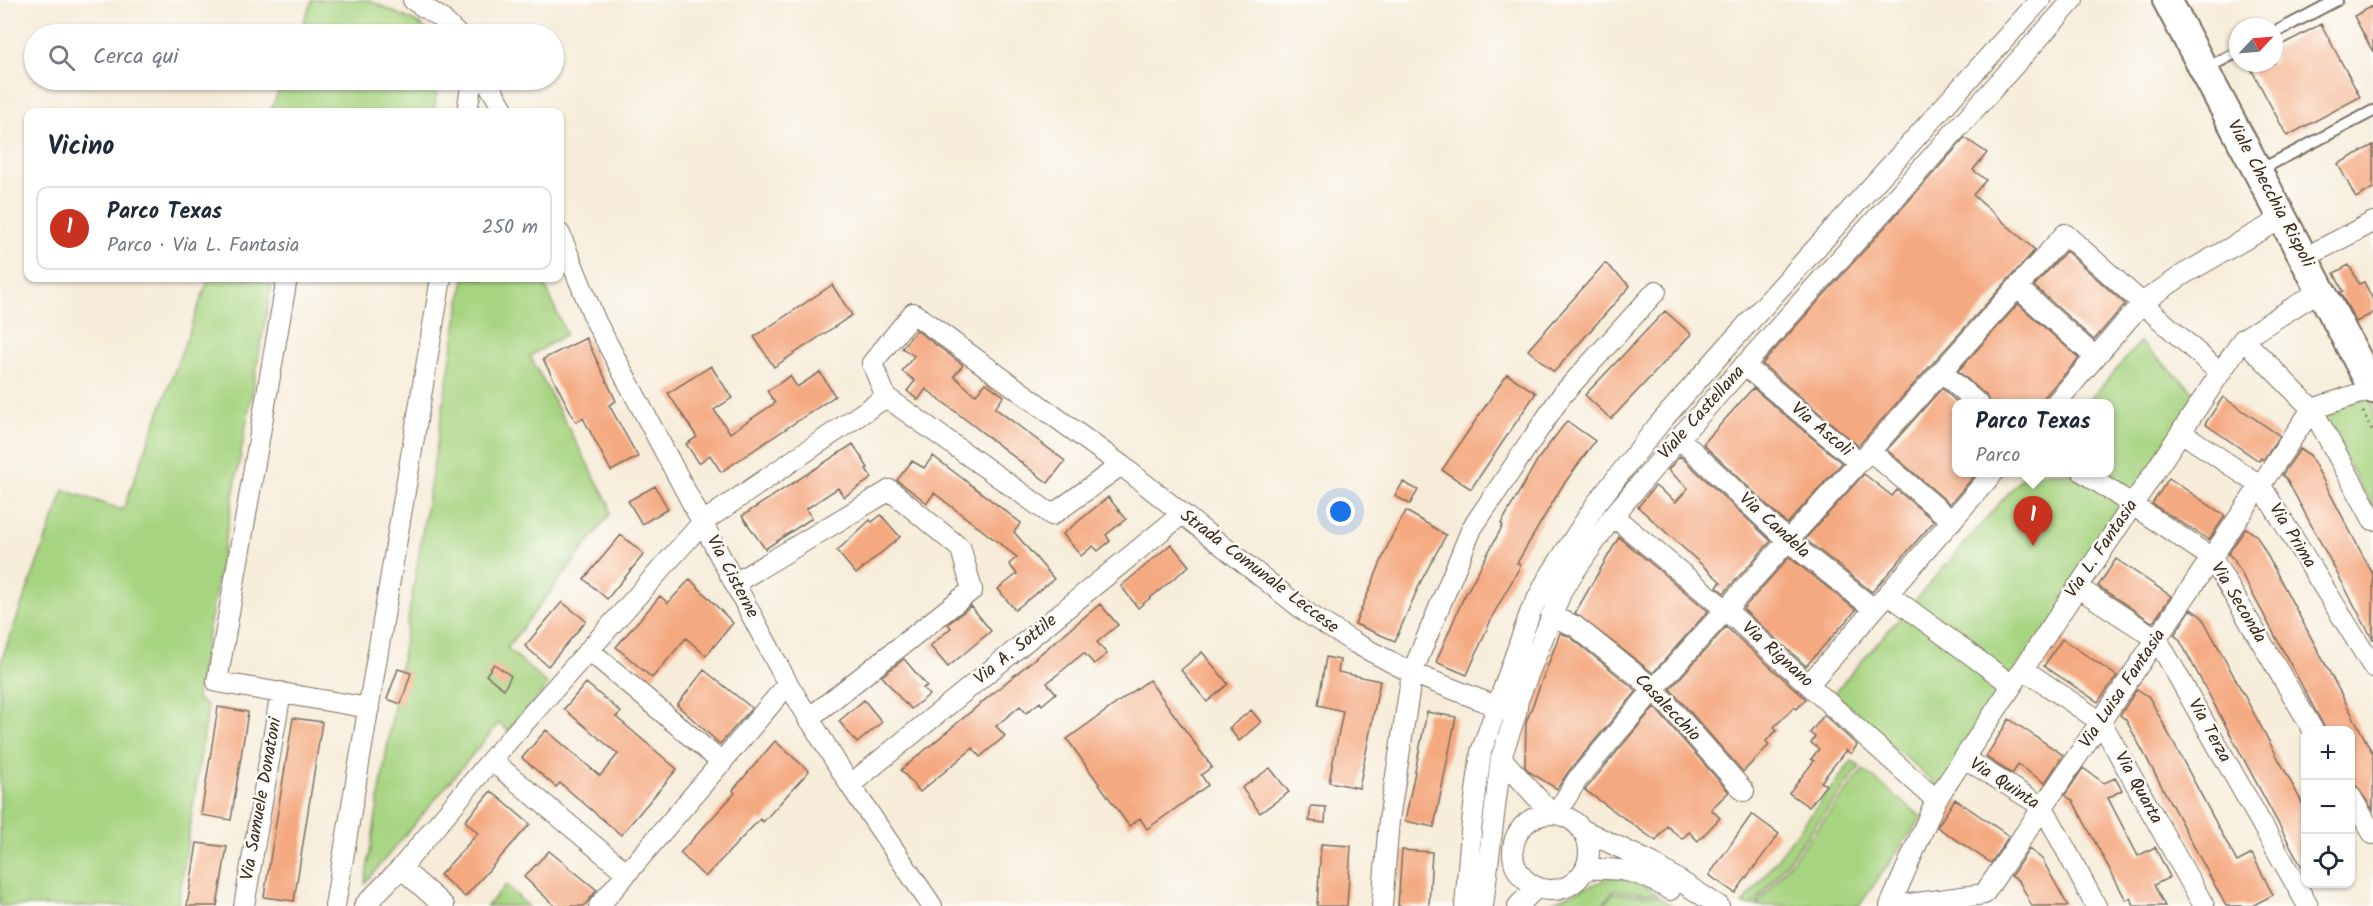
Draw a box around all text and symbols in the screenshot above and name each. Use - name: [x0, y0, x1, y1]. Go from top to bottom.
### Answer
- north arrow: [2229, 18, 2283, 72]
- search box: [24, 24, 564, 90]
- text: Cerca qui: [93, 40, 179, 75]
- icon: search: [45, 41, 78, 74]
- street label: Viale Checchia Rispoli: [2219, 115, 2322, 274]
- text: Vicino: [48, 126, 114, 168]
- text: Parco Texas: [107, 195, 222, 230]
- text: 1: [66, 212, 73, 244]
- text: 250 m: [482, 212, 538, 244]
- text: Parco · Via L. Fantasia: [107, 230, 299, 262]
- street label: Viale Castellana: [1651, 359, 1753, 467]
- street label: Via Ascoli: [1784, 395, 1859, 465]
- popup: [1952, 399, 2114, 477]
- text: Parco Texas: [1975, 405, 2091, 440]
- text: Parco: [1975, 440, 2020, 472]
- street label: Via Candela: [1731, 486, 1817, 566]
- street label: Via L. Fantasia: [2058, 494, 2146, 604]
- pin: 1: [2014, 496, 2052, 546]
- your location: [1326, 497, 1355, 526]
- street label: Via Prima: [2261, 498, 2323, 574]
- street label: Strada Comunale Leccese: [1173, 502, 1345, 642]
- street label: Via Cisterne: [698, 530, 766, 624]
- street label: Via Seconda: [2202, 557, 2274, 649]
- street label: Via A. Sottile: [968, 607, 1064, 693]
- street label: Via Rignano: [1734, 615, 1820, 695]
- street label: Via Luisa Fantasia: [2072, 623, 2174, 755]
- street label: Casalecchio: [1627, 667, 1707, 749]
- street label: Via Terza: [2179, 694, 2239, 768]
- street label: Via Samuele Donatoni: [233, 714, 291, 883]
- map controls: [2301, 726, 2355, 888]
- button: +: [2301, 726, 2355, 780]
- street label: Via Quarta: [2106, 746, 2170, 830]
- street label: Via Quinta: [1963, 750, 2045, 818]
- button: −: [2301, 780, 2355, 834]
- button: locate: [2301, 834, 2355, 888]

